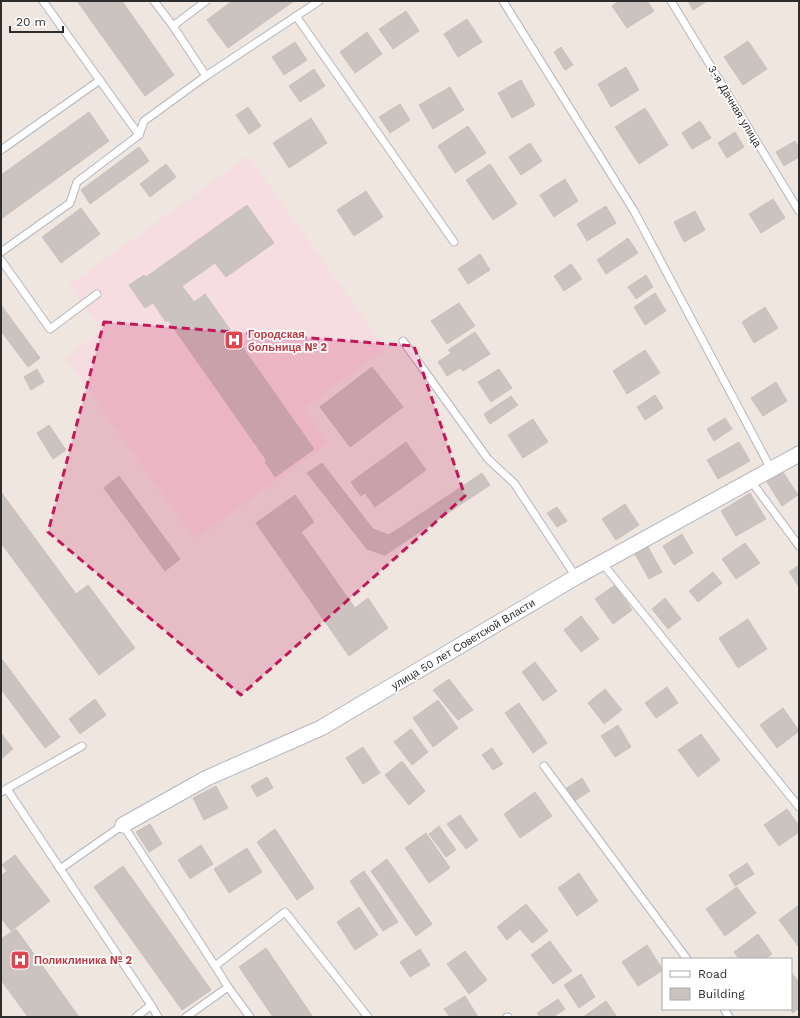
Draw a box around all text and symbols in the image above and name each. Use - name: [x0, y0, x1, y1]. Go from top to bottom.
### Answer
- scale bar: [10, 8, 63, 34]
- text: 20 m: [16, 15, 46, 29]
- street label: 3-я Дачная улица: [705, 63, 765, 150]
- place label: Городская больница № 2: [248, 328, 328, 354]
- hospital icon: Городская больница № 2: [223, 329, 245, 351]
- street label: улица 50 лет Советской Власти: [389, 596, 537, 693]
- hospital icon: Поликлиника № 2: [9, 949, 31, 971]
- place label: Поликлиника № 2: [34, 954, 133, 967]
- legend: [662, 958, 792, 1010]
- text: Road: [698, 967, 727, 981]
- text: Building: [698, 987, 745, 1001]

